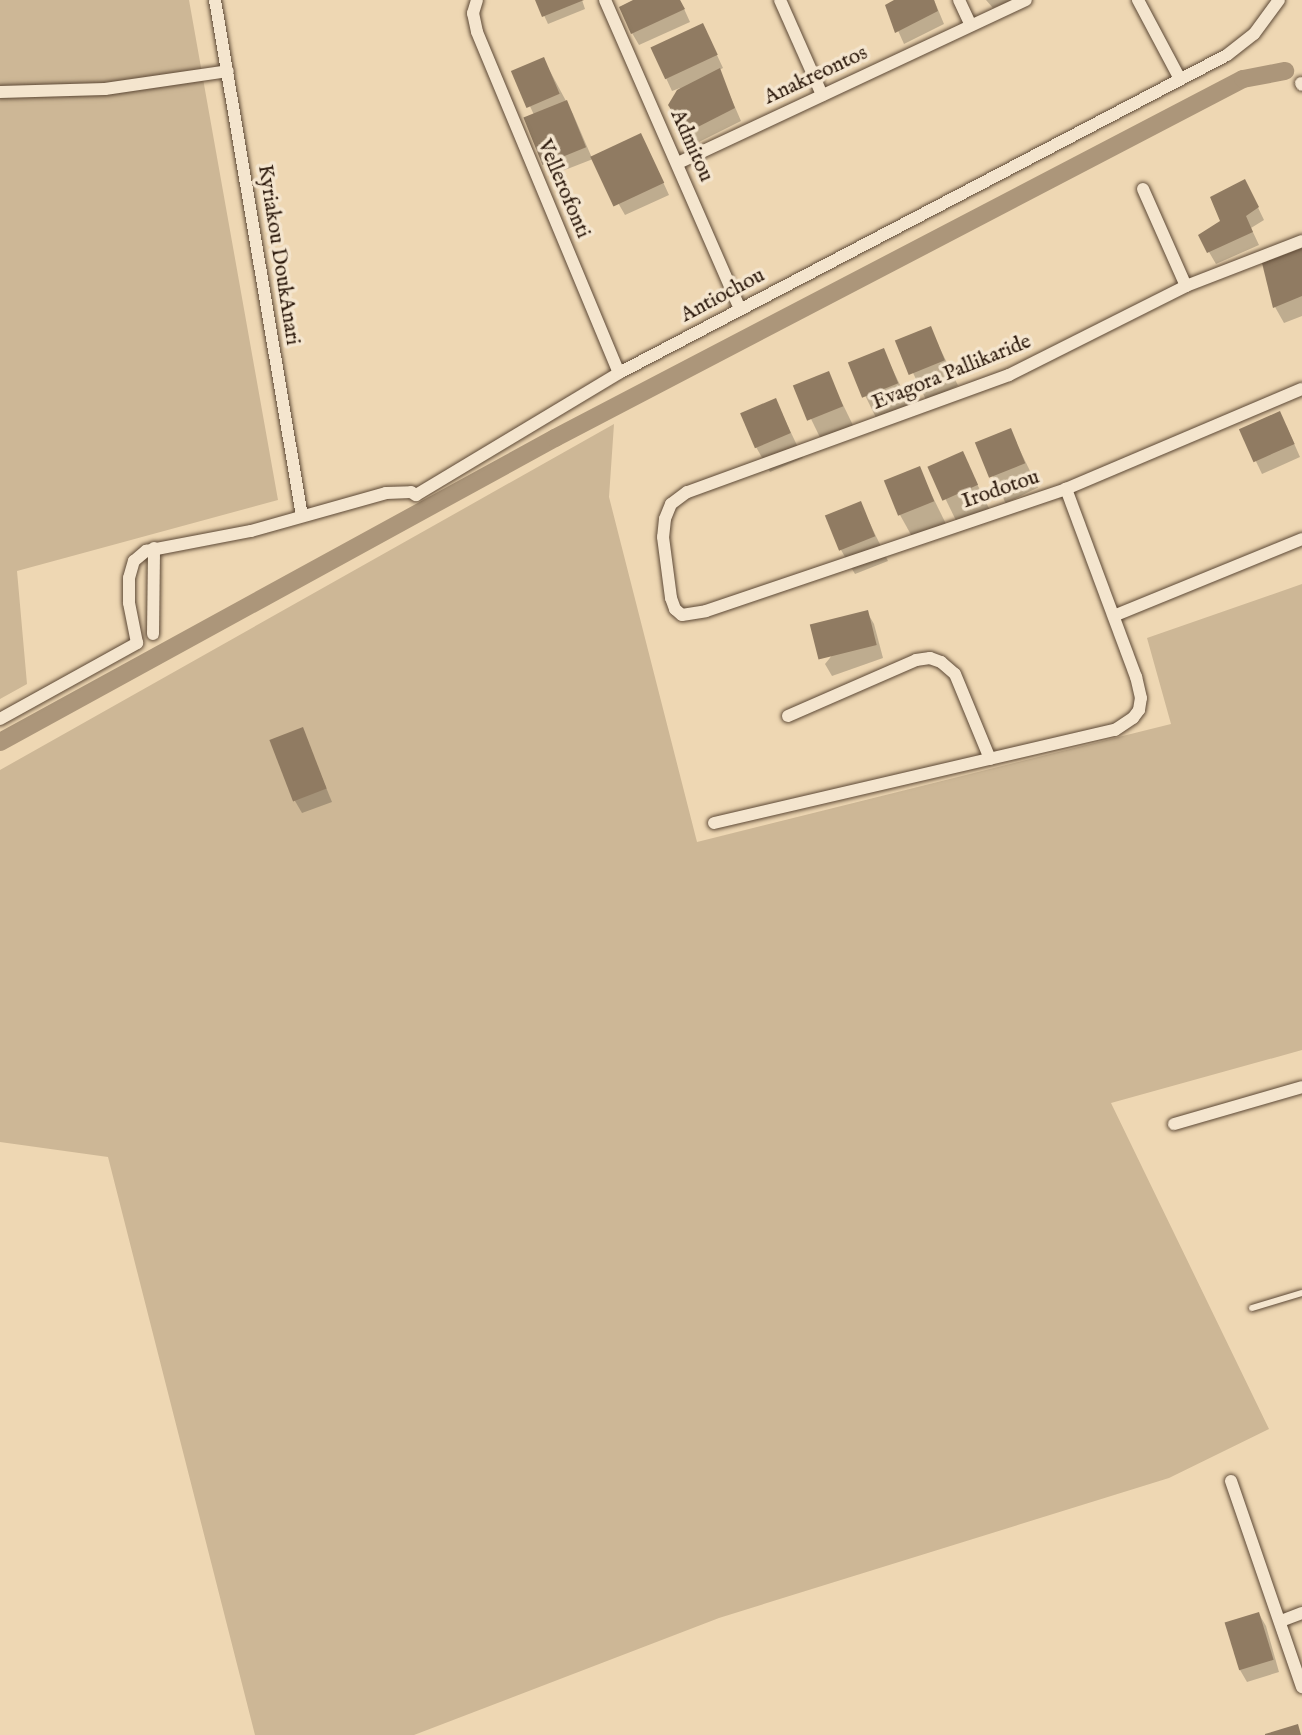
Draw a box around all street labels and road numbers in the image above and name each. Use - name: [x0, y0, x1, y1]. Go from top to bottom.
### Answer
- street label: Anakreontos: [760, 41, 872, 111]
- street label: Admitou: [664, 106, 718, 186]
- street label: Vellerofonti: [531, 136, 595, 242]
- street label: Kyriakou DoukAnari: [251, 163, 305, 347]
- street label: Antiochou: [677, 263, 769, 329]
- street label: Evagora Pallikaride: [869, 330, 1035, 416]
- street label: Irodotou: [959, 465, 1043, 515]

